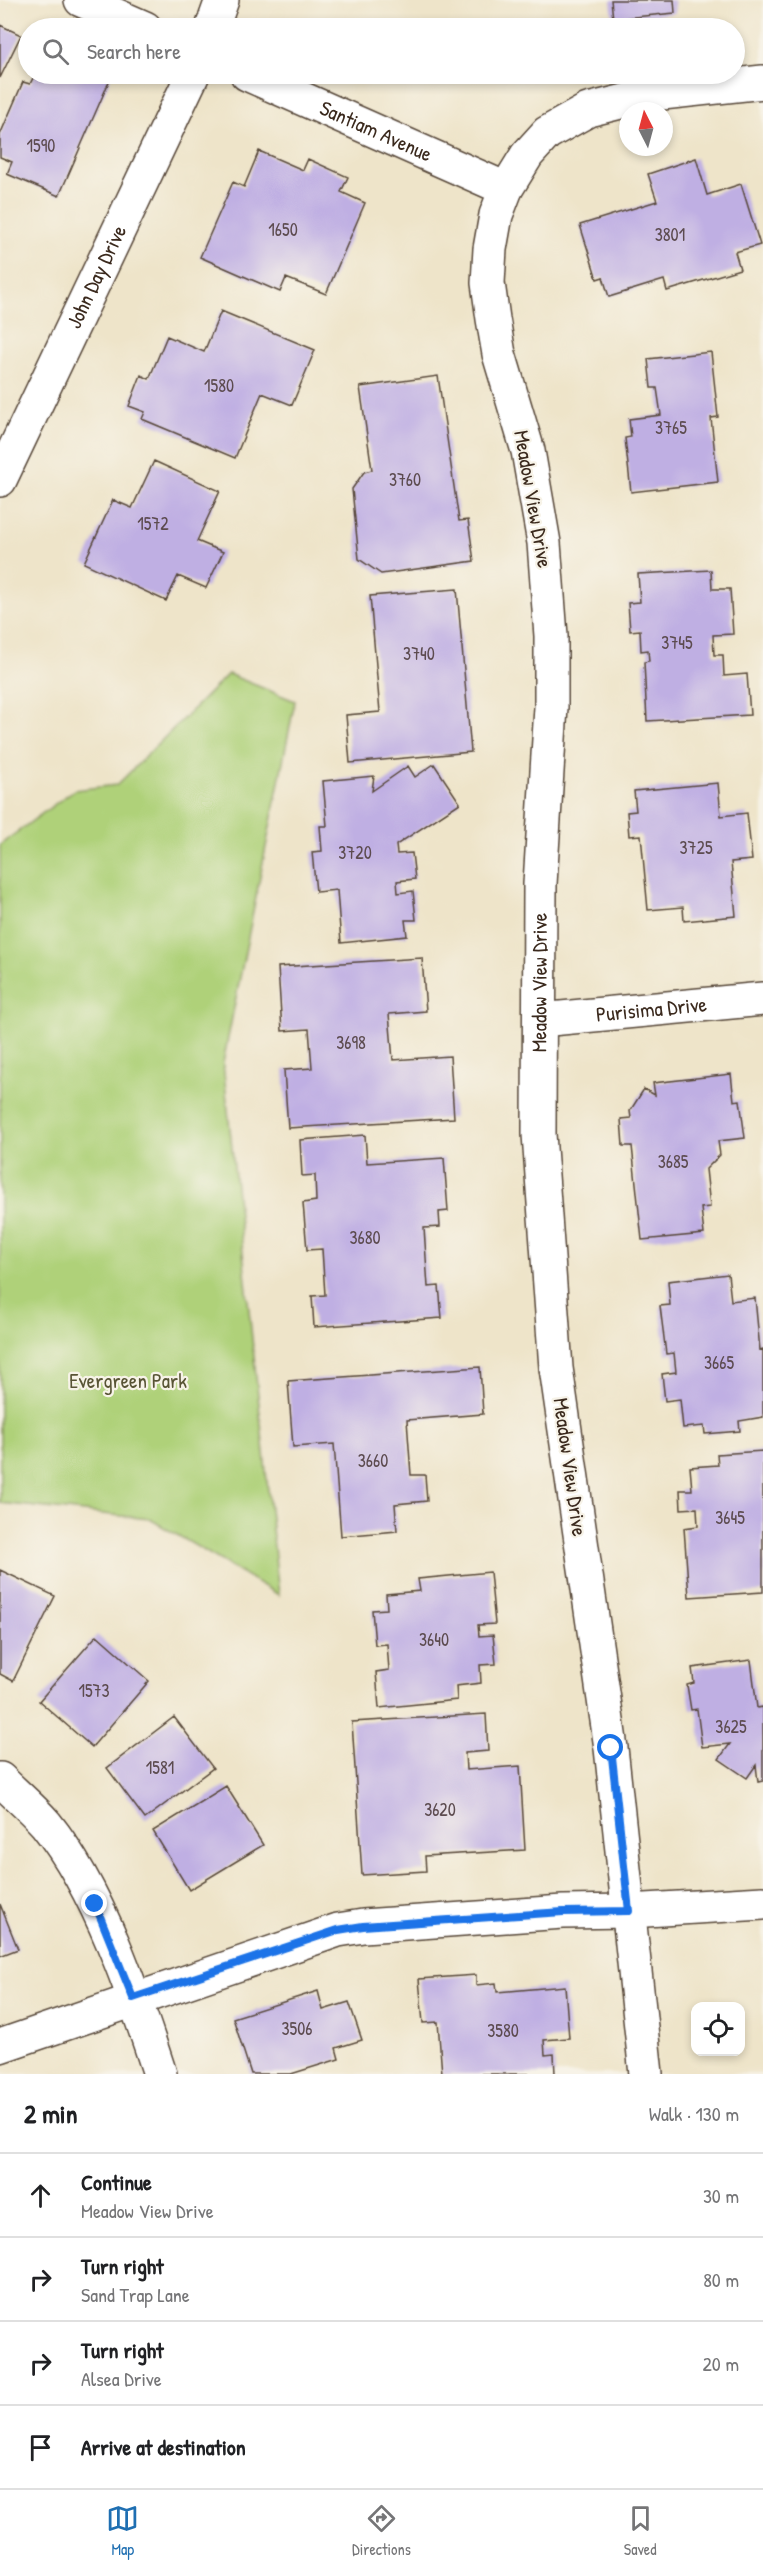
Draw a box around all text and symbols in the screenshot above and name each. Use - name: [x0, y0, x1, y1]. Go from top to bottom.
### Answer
- search box: [18, 18, 745, 84]
- icon: search: [39, 35, 72, 68]
- text: Search here: [87, 36, 181, 66]
- street label: Santiam Avenue: [315, 93, 437, 168]
- north arrow: [619, 102, 673, 156]
- house number: 1590: [27, 133, 55, 158]
- house number: 1650: [268, 217, 298, 242]
- street label: John Day Drive: [59, 220, 133, 333]
- house number: 3801: [655, 222, 685, 247]
- house number: 1580: [204, 373, 234, 398]
- house number: 3765: [655, 415, 687, 440]
- street label: Meadow View Drive: [507, 428, 560, 570]
- house number: 3760: [389, 467, 421, 492]
- house number: 1572: [137, 511, 169, 536]
- house number: 3745: [661, 630, 693, 655]
- house number: 3740: [403, 641, 435, 666]
- house number: 3725: [679, 835, 713, 860]
- house number: 3720: [338, 840, 372, 865]
- street label: Meadow View Drive: [524, 913, 554, 1052]
- street label: Purisima Drive: [595, 989, 708, 1029]
- house number: 3698: [336, 1030, 366, 1055]
- house number: 3685: [658, 1149, 689, 1174]
- house number: 3680: [349, 1225, 381, 1250]
- house number: 3665: [704, 1350, 734, 1375]
- park label: Evergreen Park: [69, 1366, 187, 1395]
- street label: Meadow View Drive: [546, 1396, 595, 1538]
- house number: 3660: [358, 1448, 388, 1473]
- house number: 3645: [715, 1505, 745, 1530]
- house number: 3640: [419, 1627, 449, 1652]
- house number: 1573: [78, 1678, 110, 1703]
- house number: 3625: [715, 1714, 747, 1739]
- route start: [597, 1734, 623, 1760]
- house number: 1581: [146, 1755, 174, 1780]
- house number: 3620: [424, 1797, 456, 1822]
- route end: [81, 1890, 107, 1916]
- map controls: [691, 2002, 745, 2056]
- button: locate: [691, 2002, 745, 2056]
- house number: 3506: [282, 2016, 312, 2041]
- house number: 3580: [487, 2018, 519, 2043]
- text: 2 min: [24, 2096, 77, 2131]
- text: Walk · 130 m: [649, 2100, 739, 2127]
- text: Continue: [81, 2167, 152, 2197]
- icon: ahead: [24, 2179, 57, 2212]
- text: 30 m: [703, 2182, 739, 2209]
- text: Meadow View Drive: [81, 2197, 214, 2224]
- text: Turn right: [81, 2251, 164, 2281]
- icon: right: [24, 2263, 57, 2296]
- text: 80 m: [703, 2266, 739, 2293]
- text: Sand Trap Lane: [81, 2281, 190, 2308]
- text: Turn right: [81, 2335, 164, 2365]
- icon: right: [24, 2347, 57, 2380]
- text: 20 m: [702, 2350, 739, 2377]
- text: Alsea Drive: [81, 2365, 162, 2392]
- icon: arrive: [24, 2431, 57, 2464]
- text: Arrive at destination: [81, 2432, 246, 2462]
- tab: Map: [106, 2502, 139, 2560]
- tab: Directions: [352, 2502, 411, 2560]
- tab: Saved: [624, 2502, 657, 2560]

